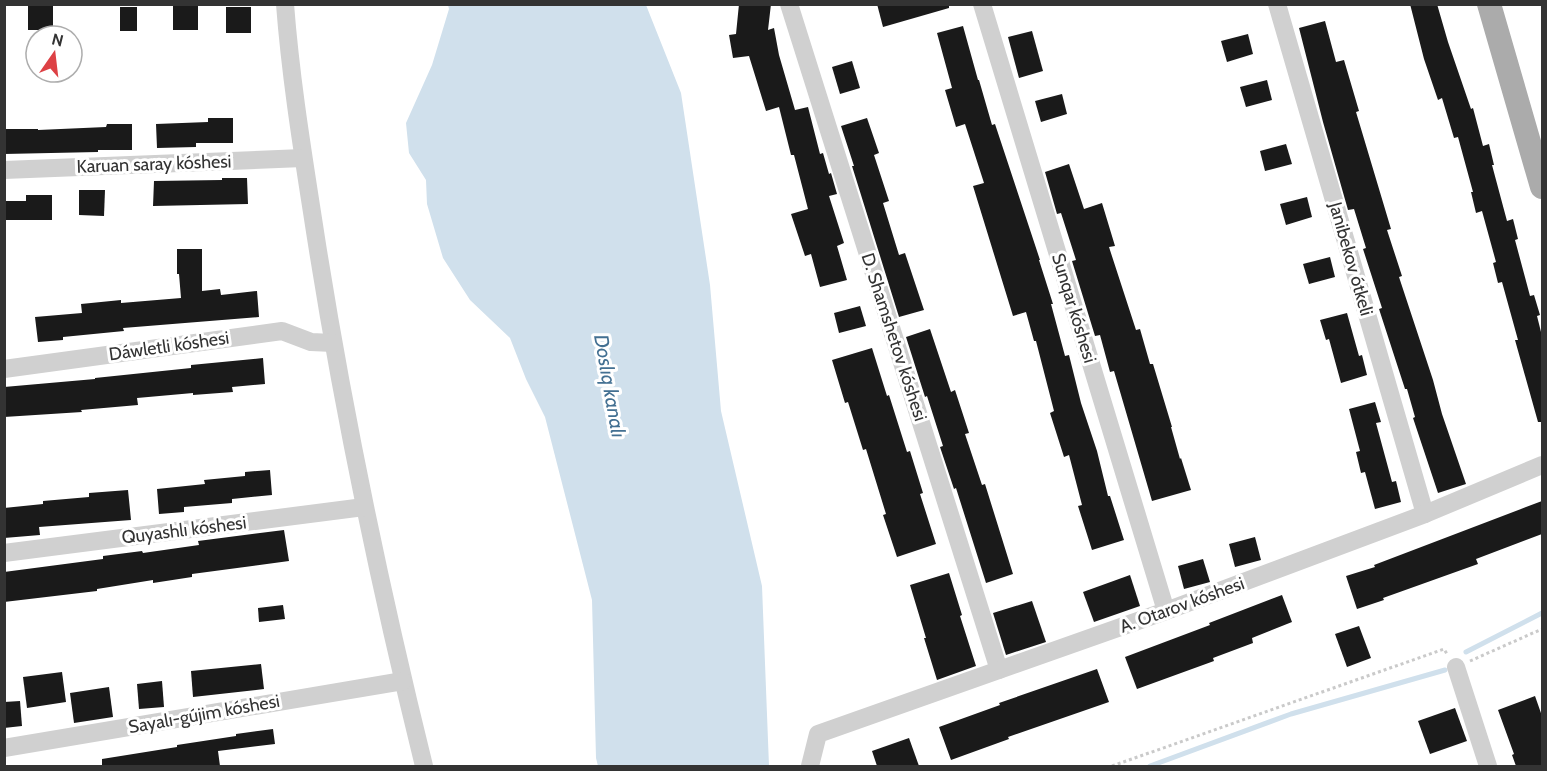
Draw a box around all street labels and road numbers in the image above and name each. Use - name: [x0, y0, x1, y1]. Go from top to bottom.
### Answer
- street label: Karuan saray kóshesi: [76, 150, 232, 178]
- street label: Janibekov ótkeli: [1324, 199, 1378, 318]
- street label: D. Shamshetov kóshesi: [856, 250, 932, 424]
- street label: Sunqar kóshesi: [1047, 250, 1101, 366]
- street label: Dáwletli kóshesi: [107, 327, 231, 365]
- street label: Quyashlı kóshesi: [120, 511, 248, 549]
- street label: A. Otarov kóshesi: [1117, 572, 1247, 638]
- street label: Sayalı-gújim kóshesi: [127, 690, 281, 738]

